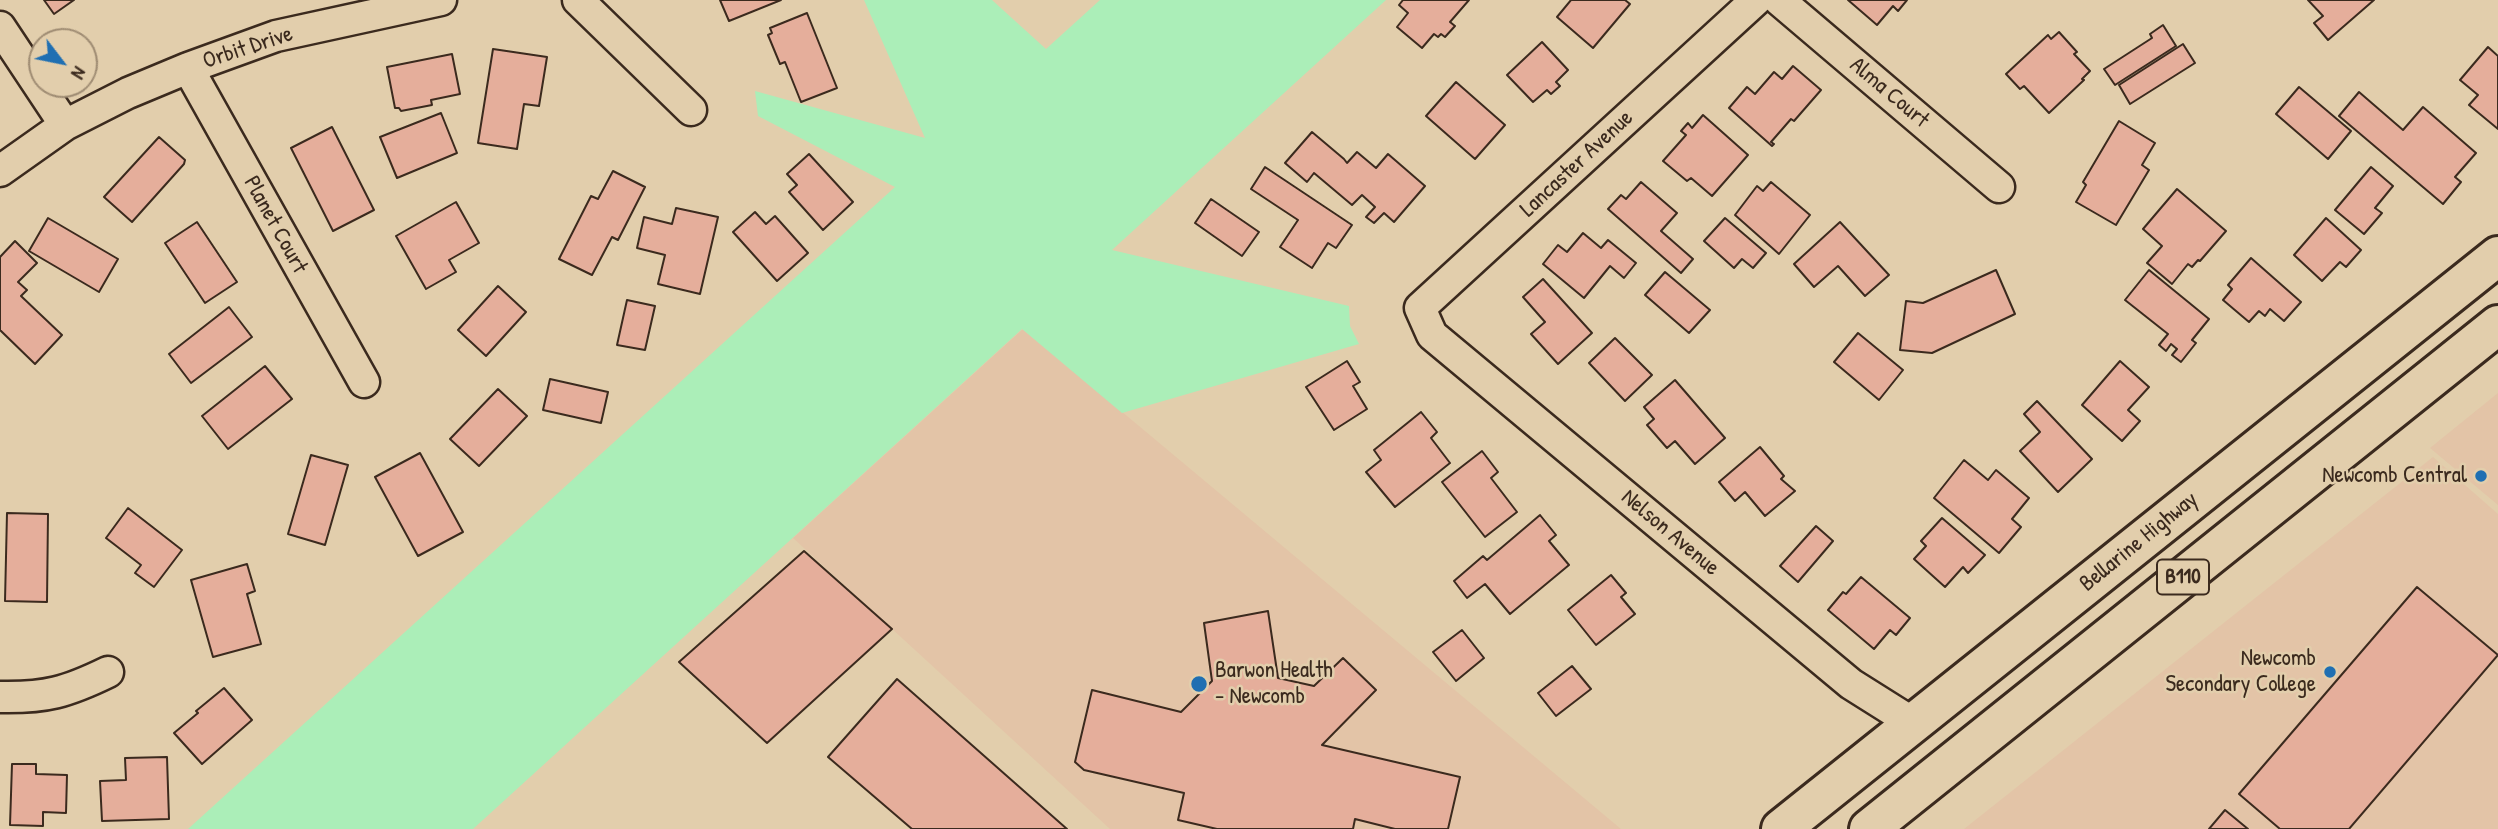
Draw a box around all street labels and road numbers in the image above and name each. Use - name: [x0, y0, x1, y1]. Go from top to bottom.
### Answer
- street label: Orbit Drive: [200, 21, 296, 75]
- street label: Alma Court: [1844, 52, 1934, 134]
- street label: Lancaster Avenue: [1515, 105, 1639, 223]
- street label: Planet Court: [237, 172, 313, 278]
- street label: Nelson Avenue: [1615, 484, 1725, 582]
- street label: Bellarine Highway: [2074, 486, 2204, 598]
- road number: B110: [2157, 560, 2209, 594]

